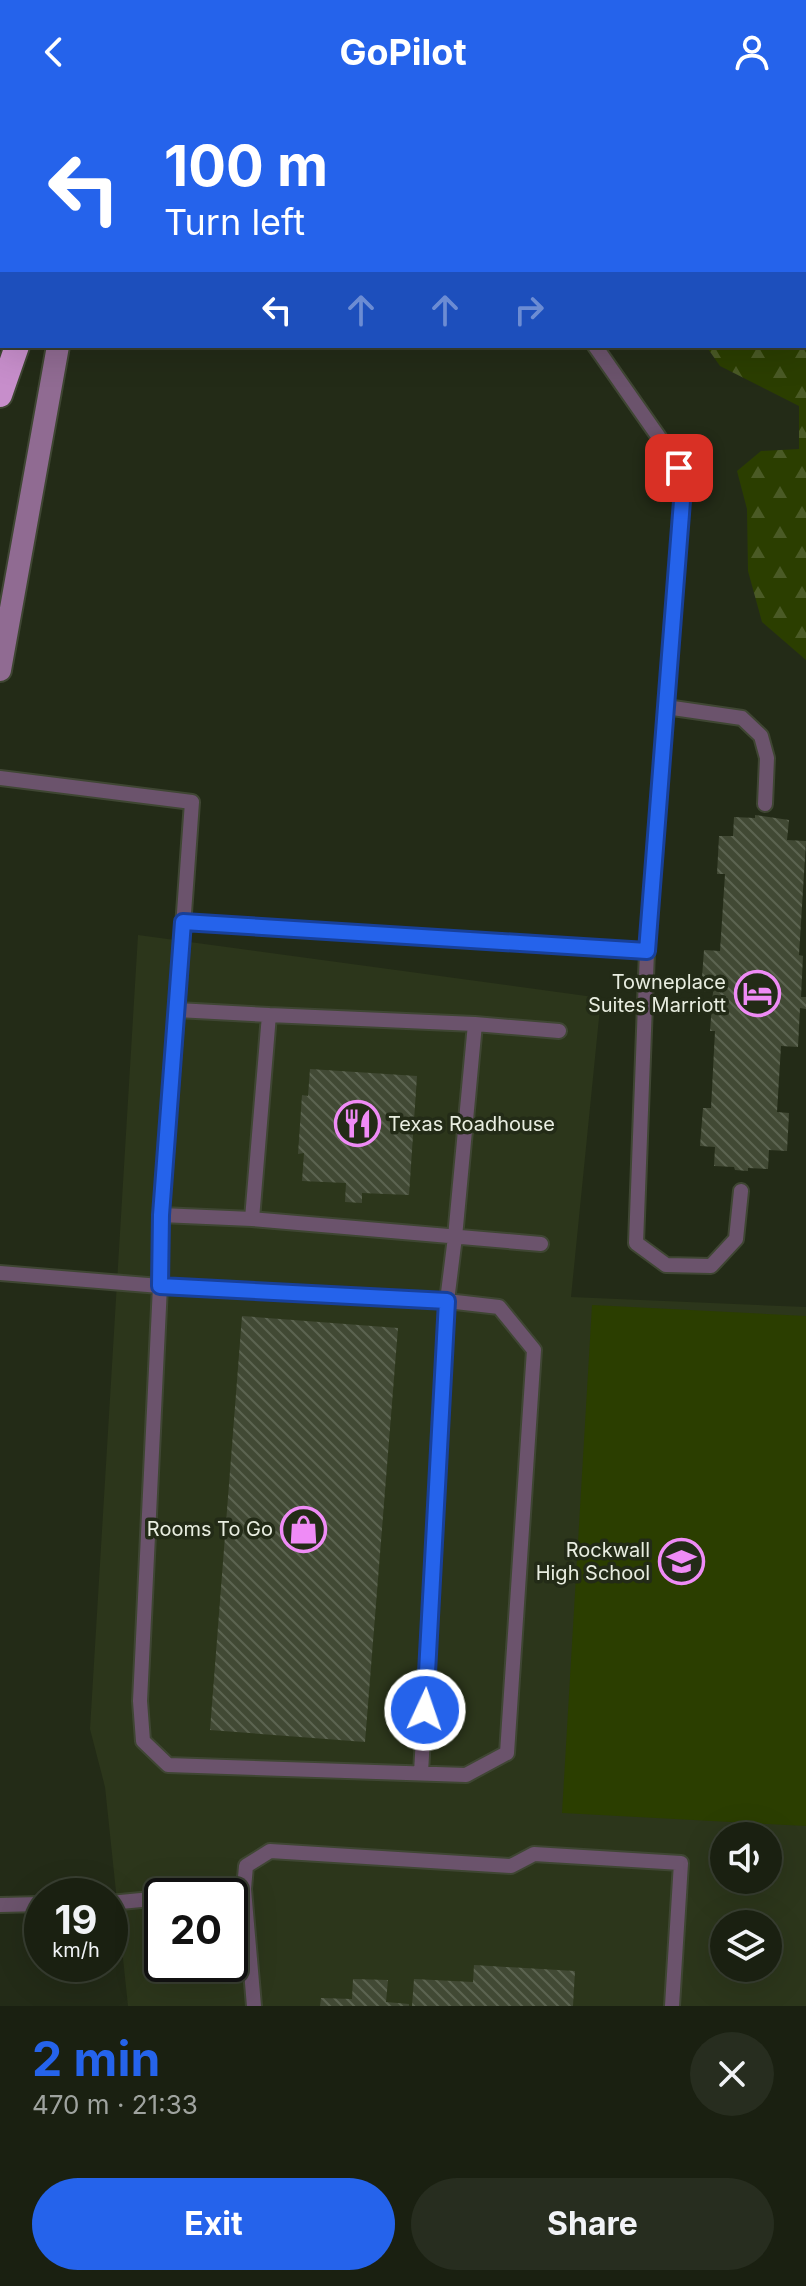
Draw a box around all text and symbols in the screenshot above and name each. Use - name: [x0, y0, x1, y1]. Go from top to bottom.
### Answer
- icon: back: [32, 30, 76, 74]
- text: GoPilot: [339, 30, 467, 74]
- icon: person: [730, 30, 774, 74]
- text: 100 m: [164, 132, 328, 200]
- icon: left: [32, 136, 136, 240]
- text: Turn left: [164, 200, 305, 244]
- icon: left: [255, 288, 299, 332]
- icon: ahead: [339, 288, 383, 332]
- icon: ahead: [423, 288, 467, 332]
- icon: right: [507, 288, 551, 332]
- pin: [645, 434, 713, 502]
- icon: arrive: [657, 446, 701, 490]
- place label: Towneplace Suites Marriott: [588, 970, 726, 1017]
- hotel icon: Towneplace Suites Marriott: [733, 970, 781, 1018]
- restaurant icon: Texas Roadhouse: [333, 1100, 381, 1148]
- place label: Texas Roadhouse: [388, 1112, 555, 1136]
- shop icon: Rooms To Go: [280, 1505, 328, 1553]
- place label: Rooms To Go: [147, 1517, 273, 1541]
- school or university icon: Rockwall High School: [657, 1537, 705, 1585]
- place label: Rockwall High School: [536, 1538, 650, 1585]
- position arrow: [383, 1668, 467, 1752]
- map controls: [710, 1822, 782, 1982]
- button: sound: [710, 1822, 782, 1894]
- speed limit sign: 20: [144, 1878, 248, 1982]
- text: 19: [54, 1895, 98, 1944]
- button: layers: [710, 1910, 782, 1982]
- text: km/h: [52, 1938, 100, 1962]
- text: 2 min: [32, 2029, 160, 2088]
- button: close: [690, 2032, 774, 2116]
- text: 470 m · 21:33: [32, 2089, 198, 2120]
- button: Exit: [32, 2178, 395, 2270]
- button: Share: [411, 2178, 774, 2270]

